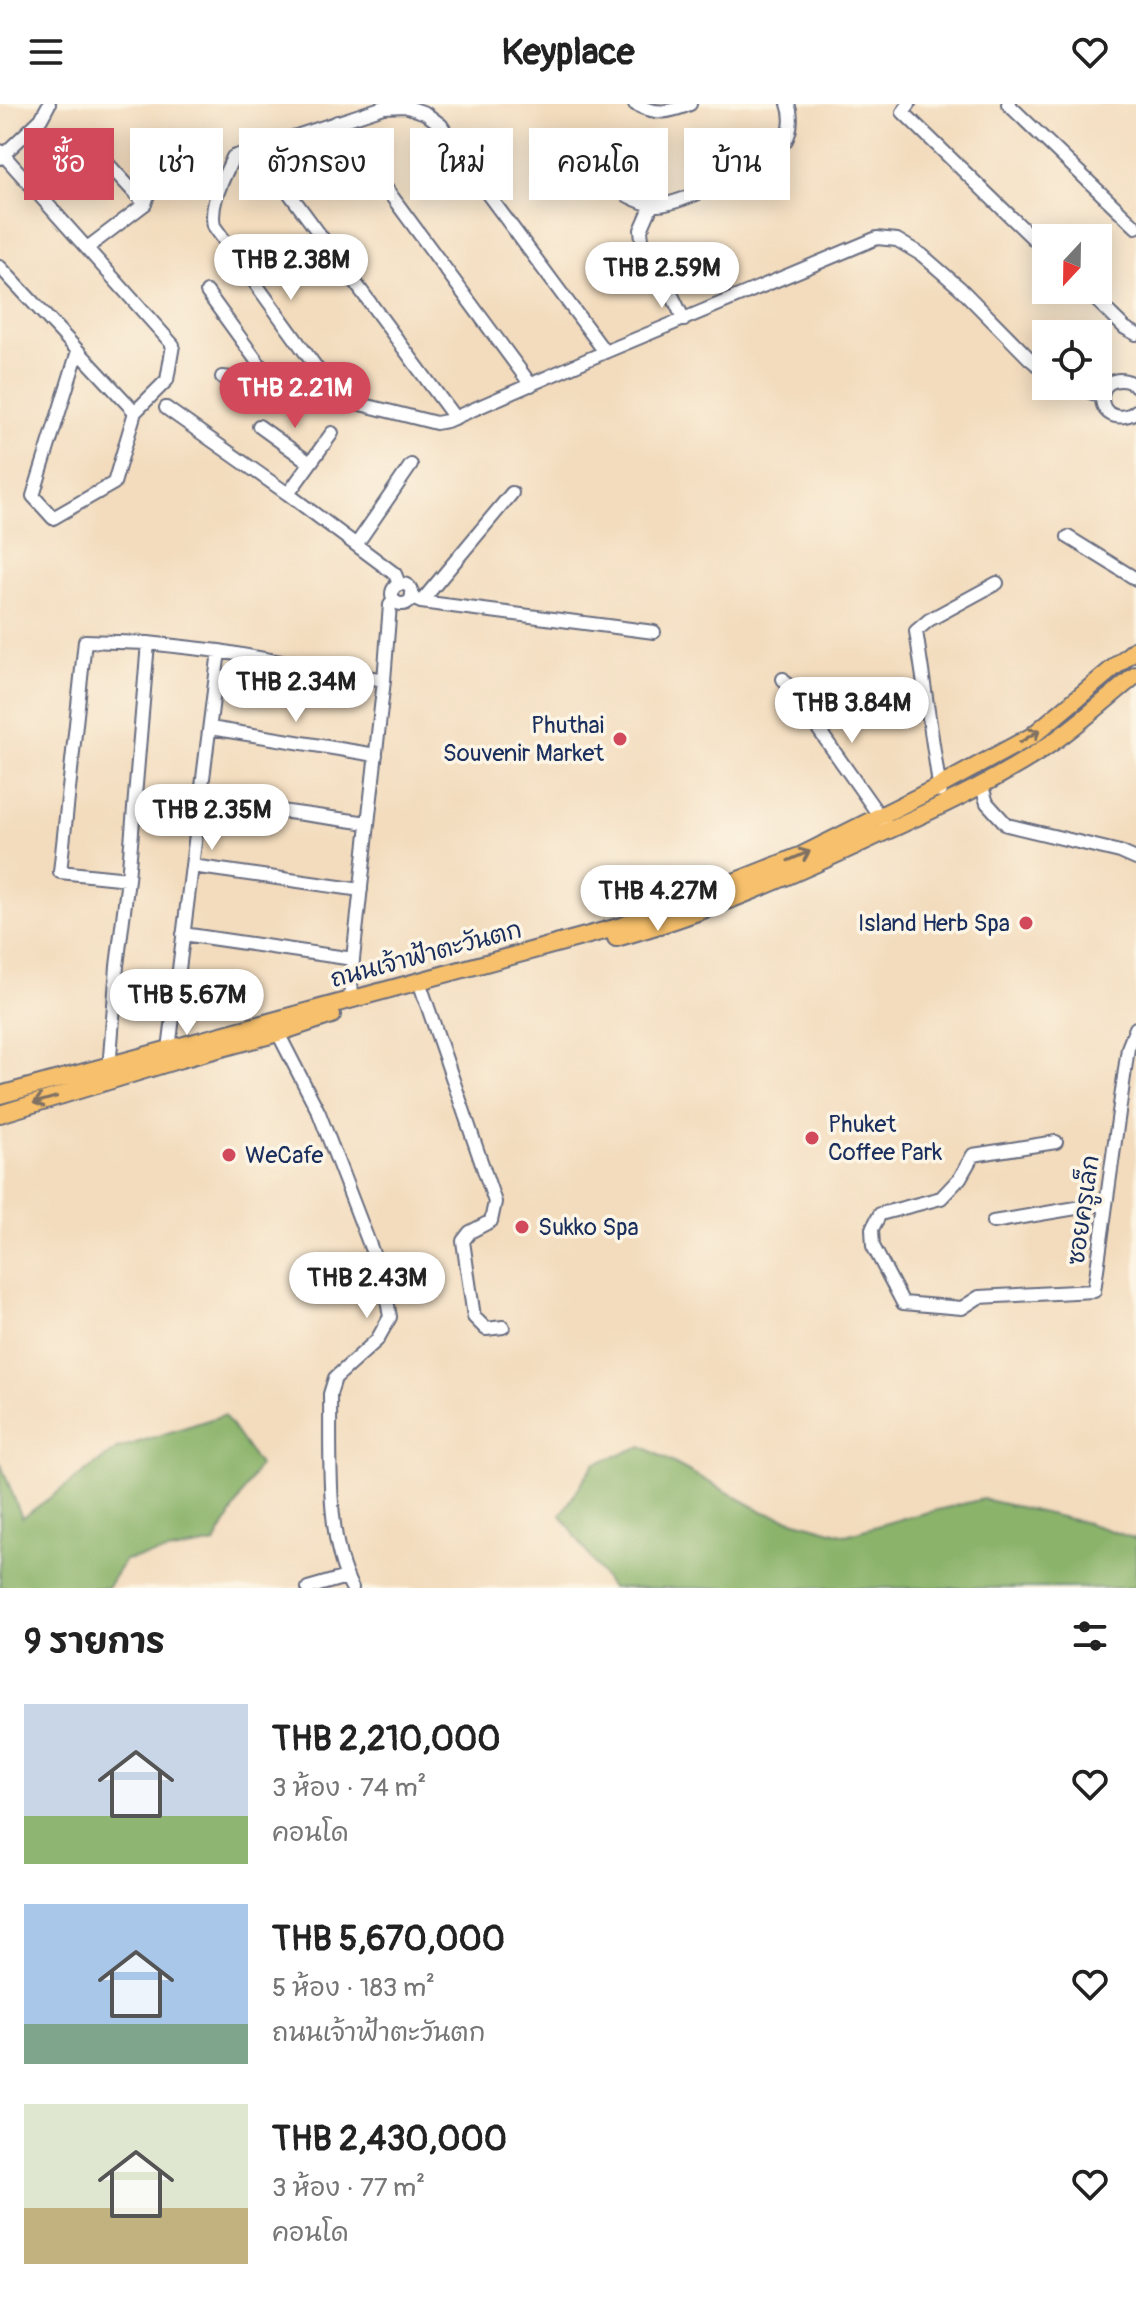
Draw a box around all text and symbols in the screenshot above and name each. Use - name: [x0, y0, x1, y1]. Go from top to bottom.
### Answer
- icon: menu: [24, 30, 68, 74]
- text: Keyplace: [501, 30, 635, 75]
- icon: heart: [1068, 30, 1112, 74]
- chip: ซื้อ: [24, 128, 114, 200]
- chip: เช่า: [130, 128, 223, 200]
- chip: ตัวกรอง: [239, 128, 394, 200]
- chip: ใหม่: [410, 128, 513, 200]
- chip: คอนโด: [529, 128, 668, 200]
- chip: บ้าน: [684, 128, 790, 200]
- north arrow: [1032, 224, 1112, 304]
- map controls: [1032, 224, 1112, 400]
- pin: THB 2.38M: [199, 234, 383, 302]
- pin: THB 2.59M: [570, 242, 754, 310]
- text: THB 2.38M: [232, 244, 350, 276]
- text: THB 2.59M: [603, 252, 721, 284]
- button: locate: [1032, 320, 1112, 400]
- pin: THB 2.21M: [203, 362, 387, 430]
- text: THB 2.21M: [238, 372, 352, 404]
- pin: THB 2.34M: [204, 656, 388, 724]
- text: THB 2.34M: [236, 666, 356, 698]
- pin: THB 3.84M: [760, 677, 944, 745]
- text: THB 3.84M: [793, 687, 911, 719]
- place label: Phuthai Souvenir Market: [443, 711, 604, 768]
- one-way arrow: [1018, 728, 1040, 745]
- marker: Phuthai Souvenir Market: [611, 730, 629, 748]
- pin: THB 2.35M: [120, 784, 304, 852]
- text: THB 2.35M: [153, 794, 271, 826]
- one-way arrow: [786, 847, 811, 862]
- pin: THB 4.27M: [566, 865, 750, 933]
- text: THB 4.27M: [598, 875, 718, 907]
- place label: Island Herb Spa: [858, 909, 1010, 938]
- street label: ถนนเจ้าฟ้าตะวันตก: [327, 914, 525, 994]
- marker: Island Herb Spa: [1017, 914, 1035, 932]
- pin: THB 5.67M: [95, 969, 279, 1037]
- text: THB 5.67M: [128, 979, 246, 1011]
- one-way arrow: [32, 1094, 58, 1109]
- place label: Phuket Coffee Park: [828, 1110, 942, 1167]
- marker: Phuket Coffee Park: [803, 1129, 821, 1147]
- place label: WeCafe: [245, 1141, 324, 1170]
- marker: WeCafe: [220, 1146, 238, 1164]
- street label: ซอยครูเล็ก: [1060, 1153, 1109, 1267]
- place label: Sukko Spa: [538, 1213, 639, 1242]
- marker: Sukko Spa: [513, 1218, 531, 1236]
- pin: THB 2.43M: [275, 1252, 459, 1320]
- text: THB 2.43M: [307, 1262, 427, 1294]
- icon: filters: [1068, 1614, 1112, 1658]
- text: 9 รายการ: [24, 1621, 165, 1664]
- text: THB 2,210,000: [272, 1718, 500, 1761]
- icon: home: [88, 1736, 184, 1832]
- icon: heart: [1068, 1762, 1112, 1806]
- text: 3 ห้อง · 74 m²: [272, 1772, 426, 1804]
- text: คอนโด: [272, 1817, 349, 1849]
- text: THB 5,670,000: [272, 1918, 505, 1961]
- icon: home: [88, 1936, 184, 2032]
- icon: heart: [1068, 1962, 1112, 2006]
- text: 5 ห้อง · 183 m²: [272, 1972, 435, 2004]
- text: ถนนเจ้าฟ้าตะวันตก: [272, 2017, 485, 2049]
- text: THB 2,430,000: [272, 2118, 507, 2161]
- icon: home: [88, 2136, 184, 2232]
- icon: heart: [1068, 2162, 1112, 2206]
- text: 3 ห้อง · 77 m²: [272, 2172, 425, 2204]
- text: คอนโด: [272, 2217, 349, 2249]

